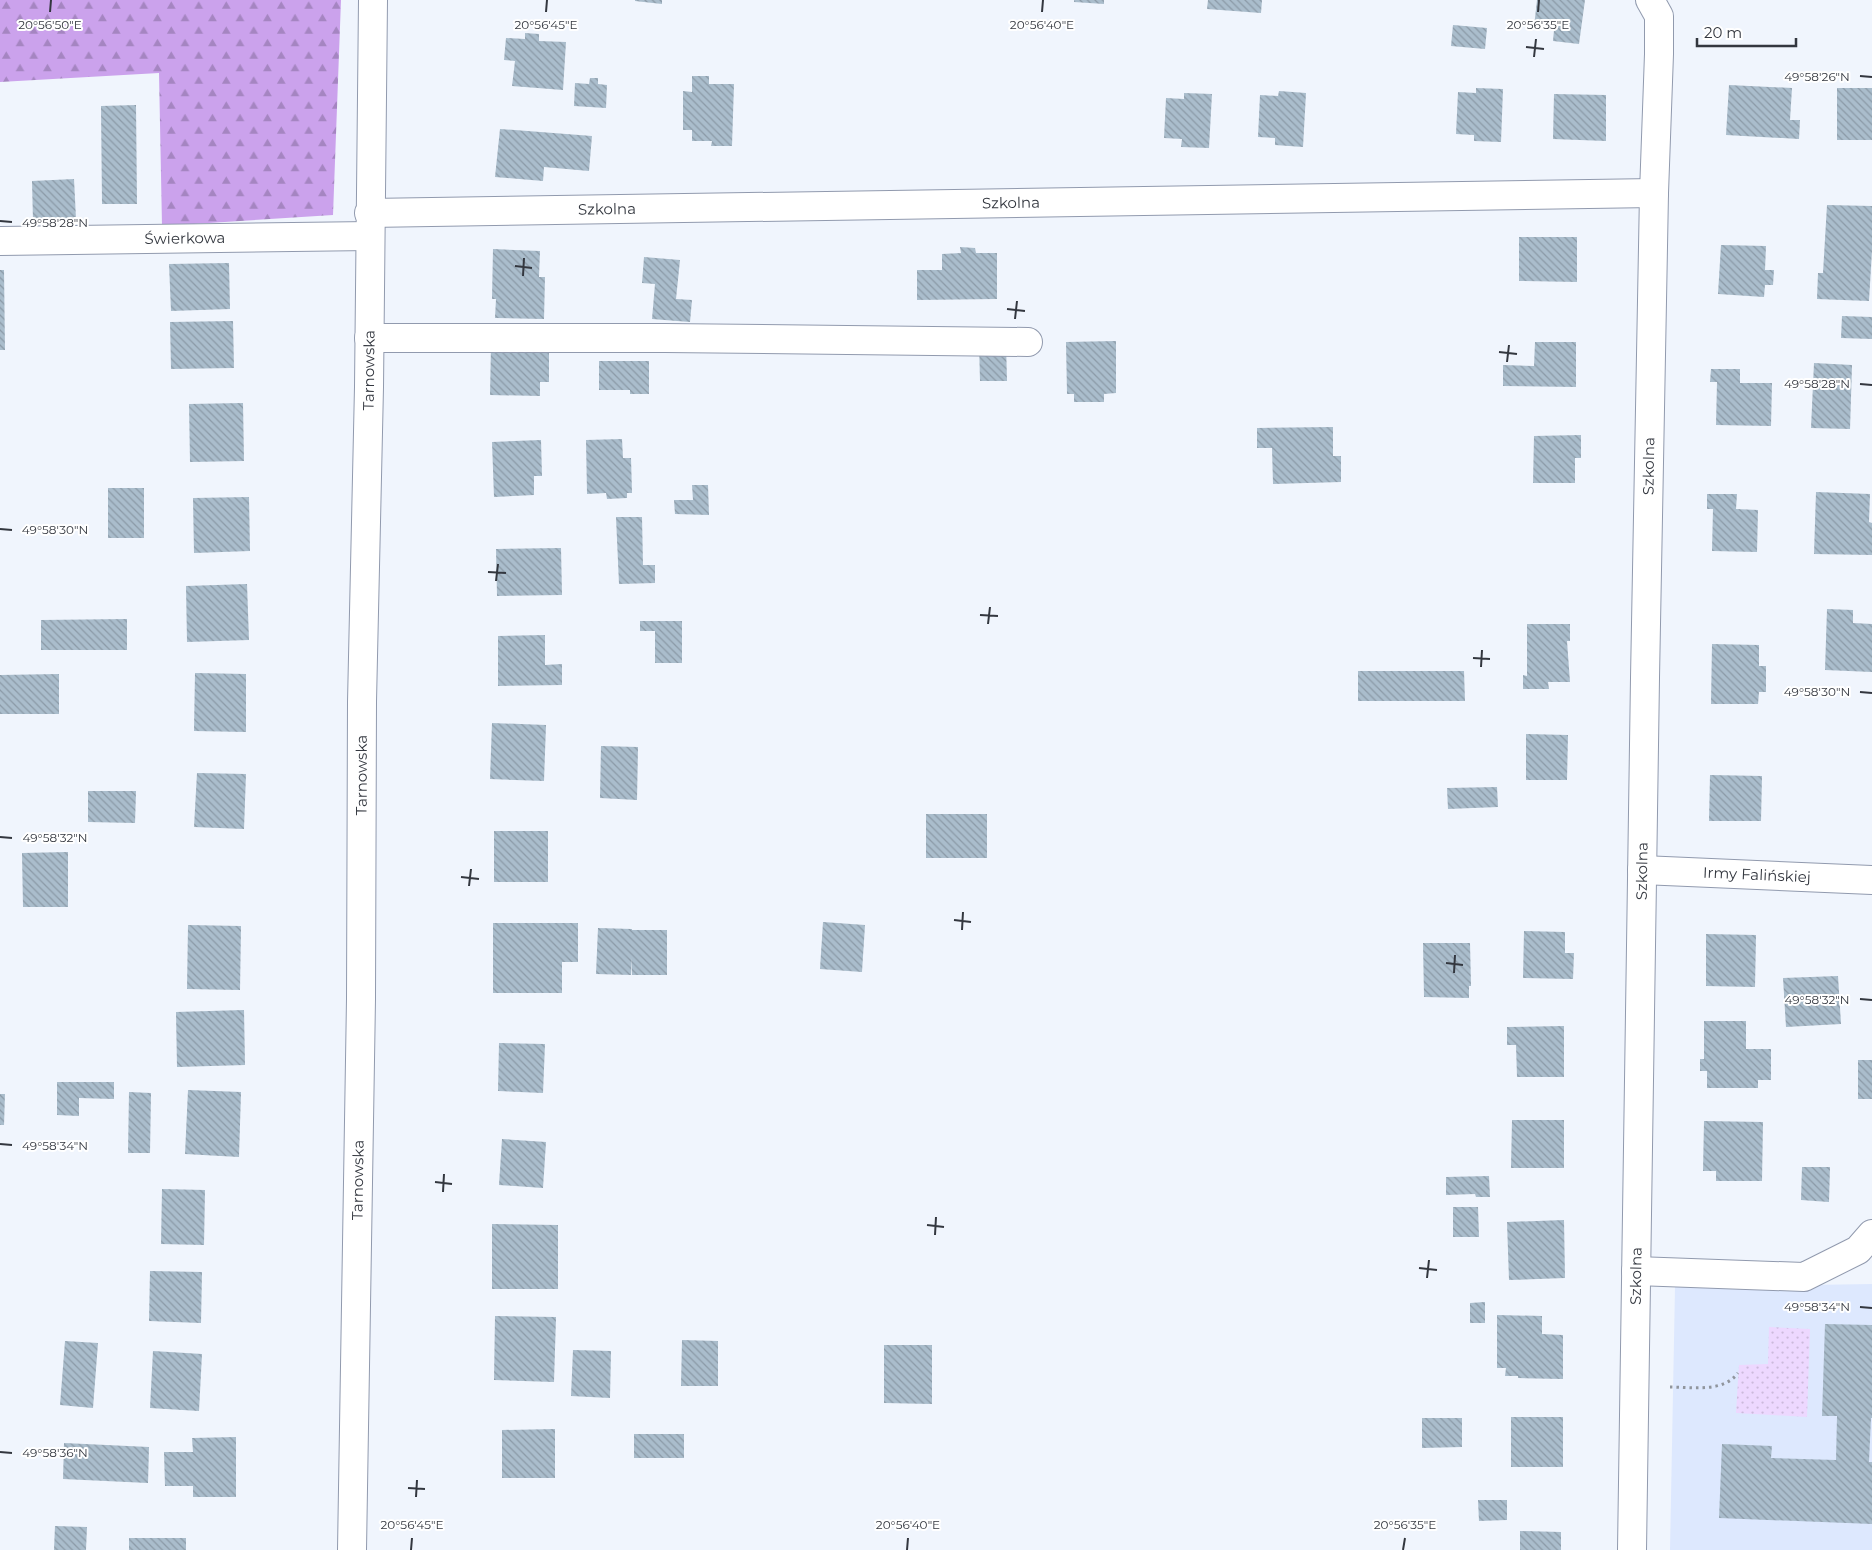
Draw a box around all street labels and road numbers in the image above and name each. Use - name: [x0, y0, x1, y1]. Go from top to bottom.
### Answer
- street label: Szkolna: [982, 193, 1040, 212]
- street label: Szkolna: [578, 199, 636, 219]
- street label: Świerkowa: [144, 228, 226, 248]
- street label: Tarnowska: [358, 330, 379, 411]
- street label: Szkolna: [1638, 437, 1658, 495]
- street label: Tarnowska: [352, 735, 371, 815]
- street label: Szkolna: [1632, 842, 1652, 900]
- street label: Irmy Falińskiej: [1703, 863, 1811, 886]
- street label: Tarnowska: [347, 1140, 368, 1220]
- street label: Szkolna: [1626, 1247, 1646, 1305]

